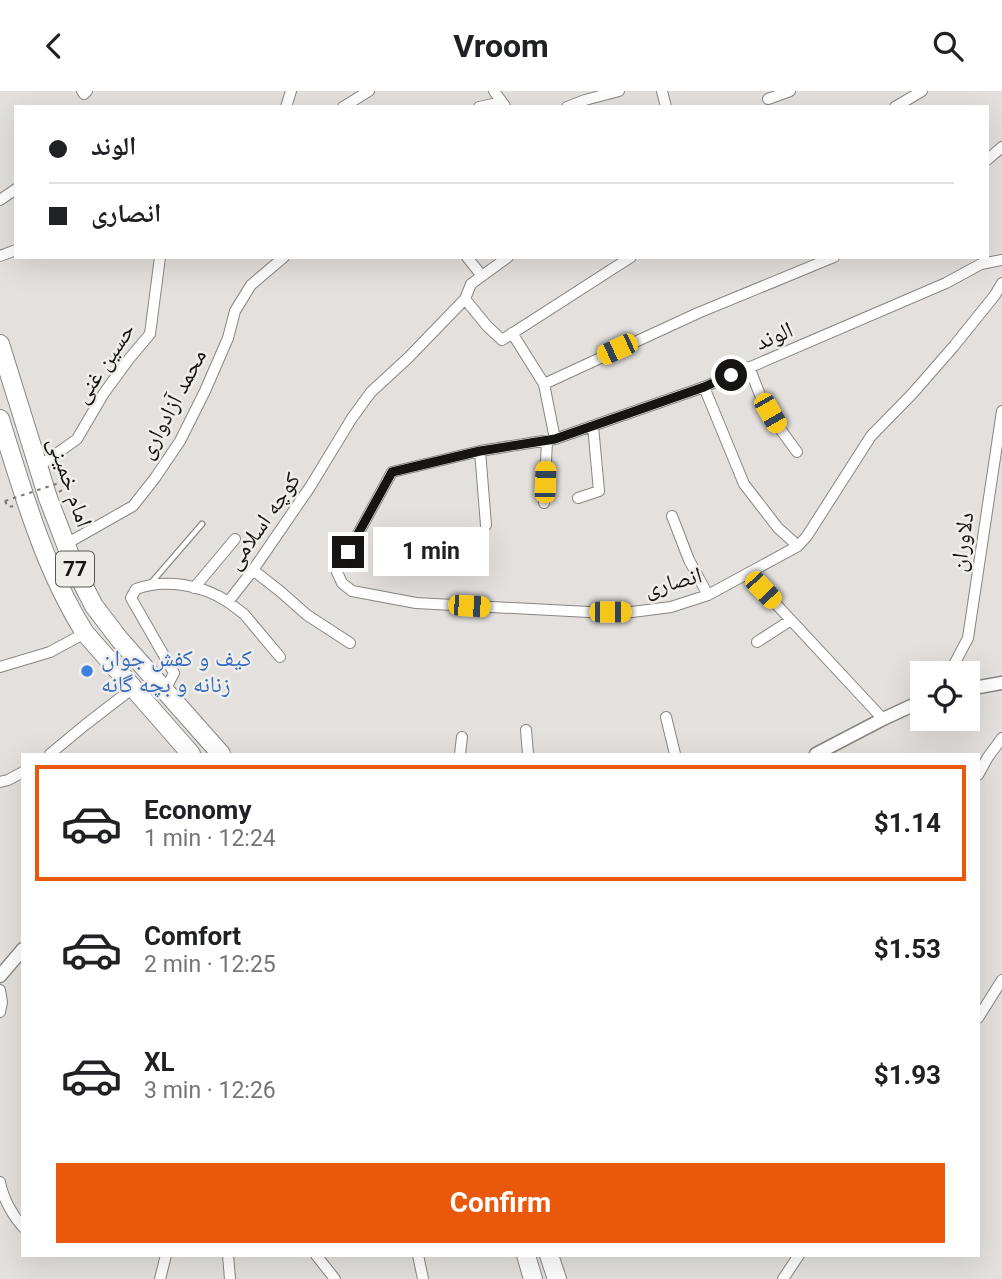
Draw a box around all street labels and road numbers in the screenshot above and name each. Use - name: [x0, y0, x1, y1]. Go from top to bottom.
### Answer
- street label: الوند: [751, 316, 797, 356]
- street label: حسین غنی: [67, 318, 141, 408]
- street label: محمد آزادواری: [132, 344, 212, 464]
- street label: امام خمینی: [40, 433, 98, 531]
- street label: کوچه اسلامی: [220, 467, 306, 575]
- street label: دلاوران: [944, 510, 980, 574]
- road number: 77: [56, 552, 94, 587]
- street label: انصاری: [641, 561, 705, 603]

